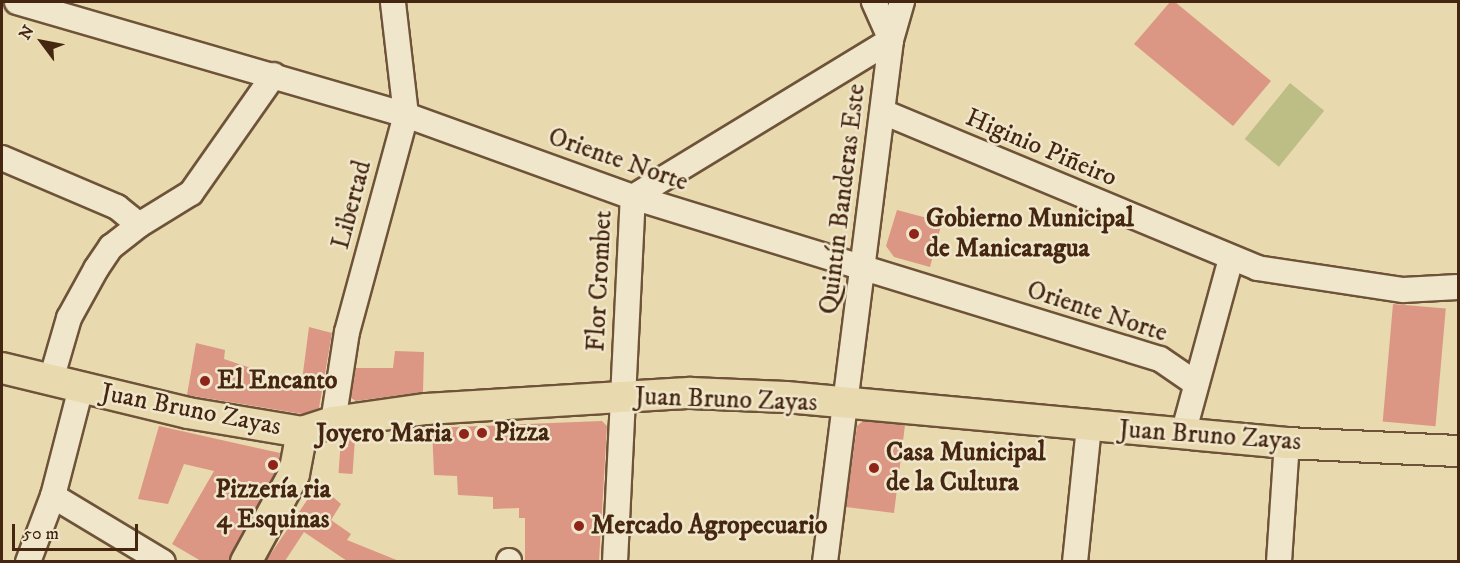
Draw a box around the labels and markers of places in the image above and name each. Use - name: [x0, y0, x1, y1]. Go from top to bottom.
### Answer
- place label: Gobierno Municipal de Manicaragua: [926, 203, 1134, 264]
- marker: Gobierno Municipal de Manicaragua: [907, 227, 921, 241]
- place label: El Encanto: [217, 365, 337, 397]
- marker: El Encanto: [198, 374, 212, 388]
- place label: Pizza: [494, 417, 549, 449]
- place label: Joyero Maria: [316, 418, 452, 450]
- marker: Pizza: [475, 426, 489, 440]
- marker: Joyero Maria: [457, 427, 471, 441]
- place label: Casa Municipal de la Cultura: [886, 437, 1046, 498]
- marker: Pizzería ria 4 Esquinas: [266, 458, 280, 472]
- marker: Casa Municipal de la Cultura: [867, 461, 881, 475]
- place label: Pizzería ria 4 Esquinas: [215, 474, 331, 536]
- place label: Mercado Agropecuario: [591, 510, 827, 542]
- marker: Mercado Agropecuario: [572, 519, 586, 533]

